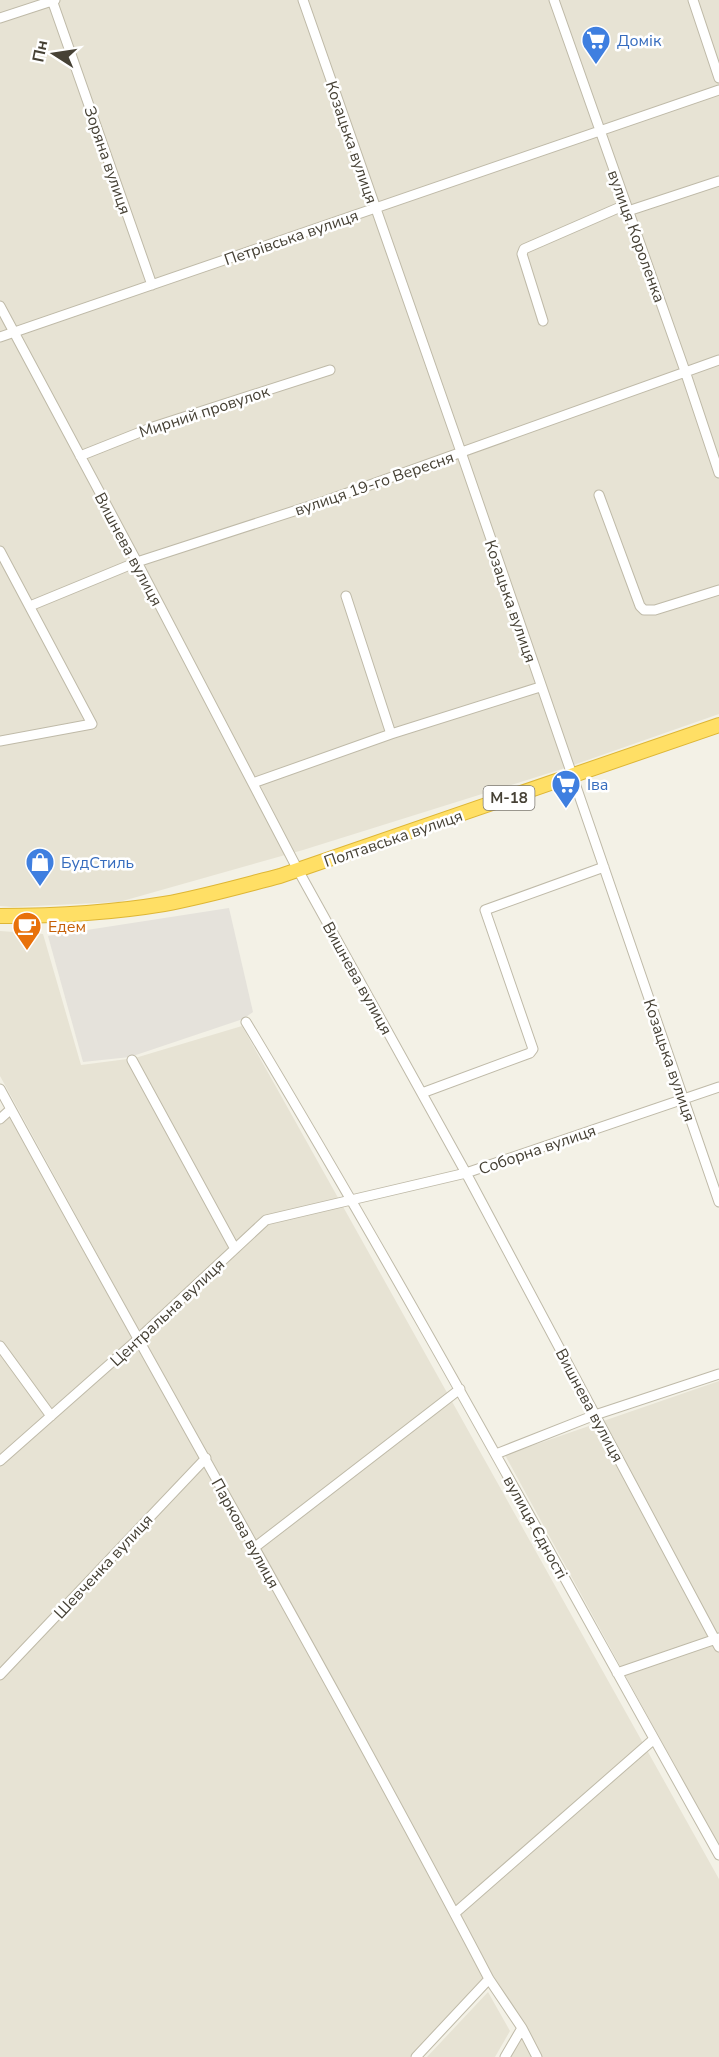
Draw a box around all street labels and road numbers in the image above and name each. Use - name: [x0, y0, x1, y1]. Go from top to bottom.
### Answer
- street label: Козацька вулиця: [320, 78, 382, 207]
- street label: Зоряна вулиця: [78, 103, 136, 217]
- street label: вулиця Короленка: [602, 167, 670, 306]
- street label: Петрівська вулиця: [221, 205, 361, 271]
- street label: Мирний провулок: [136, 380, 273, 443]
- street label: вулиця 19-го Вересня: [292, 446, 457, 522]
- street label: Вишнева вулиця: [89, 489, 167, 610]
- street label: Козацька вулиця: [479, 537, 541, 666]
- road number: М-18: [484, 786, 534, 810]
- street label: Полтавська вулиця: [321, 805, 466, 873]
- street label: Вишнева вулиця: [317, 918, 397, 1039]
- street label: Козацька вулиця: [638, 996, 700, 1125]
- street label: Соборна вулиця: [476, 1120, 599, 1180]
- street label: Центральна вулиця: [106, 1254, 230, 1372]
- street label: Вишнева вулиця: [550, 1345, 628, 1466]
- street label: вулиця Єдності: [498, 1472, 573, 1583]
- street label: Паркова вулиця: [206, 1475, 284, 1592]
- street label: Шевченка вулиця: [49, 1510, 158, 1624]

